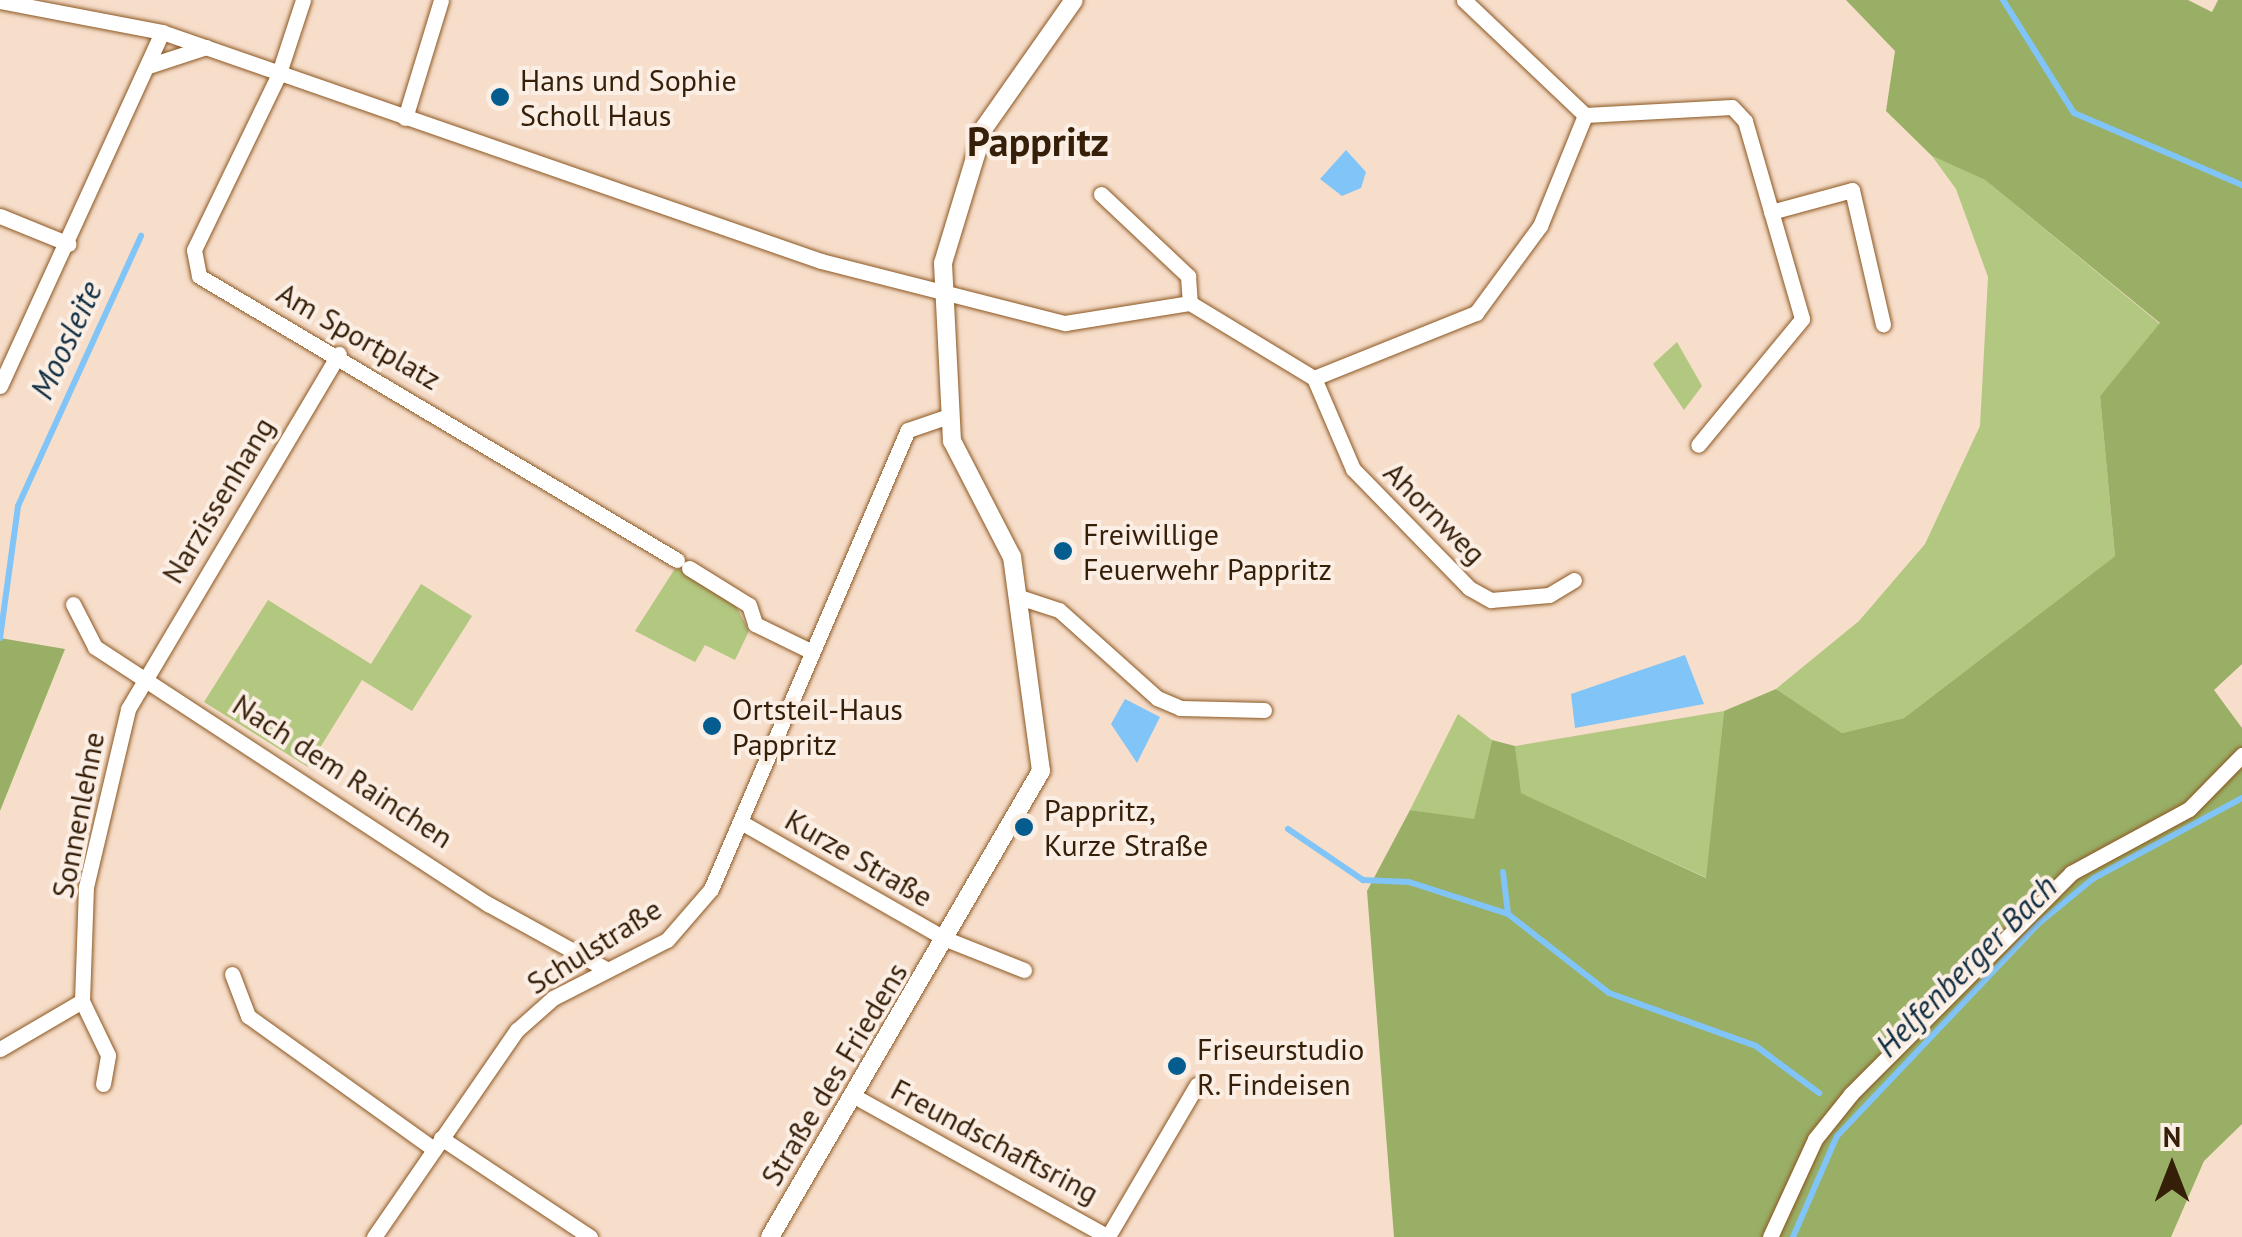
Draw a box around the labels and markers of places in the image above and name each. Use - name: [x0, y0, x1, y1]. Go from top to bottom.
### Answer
- place label: Hans und Sophie Scholl Haus: [520, 62, 737, 132]
- marker: Hans und Sophie Scholl Haus: [489, 86, 511, 108]
- place label: Freiwillige Feuerwehr Pappritz: [1083, 516, 1332, 586]
- marker: Freiwillige Feuerwehr Pappritz: [1052, 540, 1074, 562]
- place label: Ortsteil-Haus Pappritz: [732, 691, 903, 762]
- marker: Ortsteil-Haus Pappritz: [701, 715, 723, 737]
- place label: Pappritz, Kurze Straße: [1044, 792, 1208, 862]
- marker: Pappritz, Kurze Straße: [1013, 816, 1035, 838]
- place label: Friseurstudio R. Findeisen: [1197, 1031, 1364, 1102]
- marker: Friseurstudio R. Findeisen: [1166, 1055, 1188, 1077]

